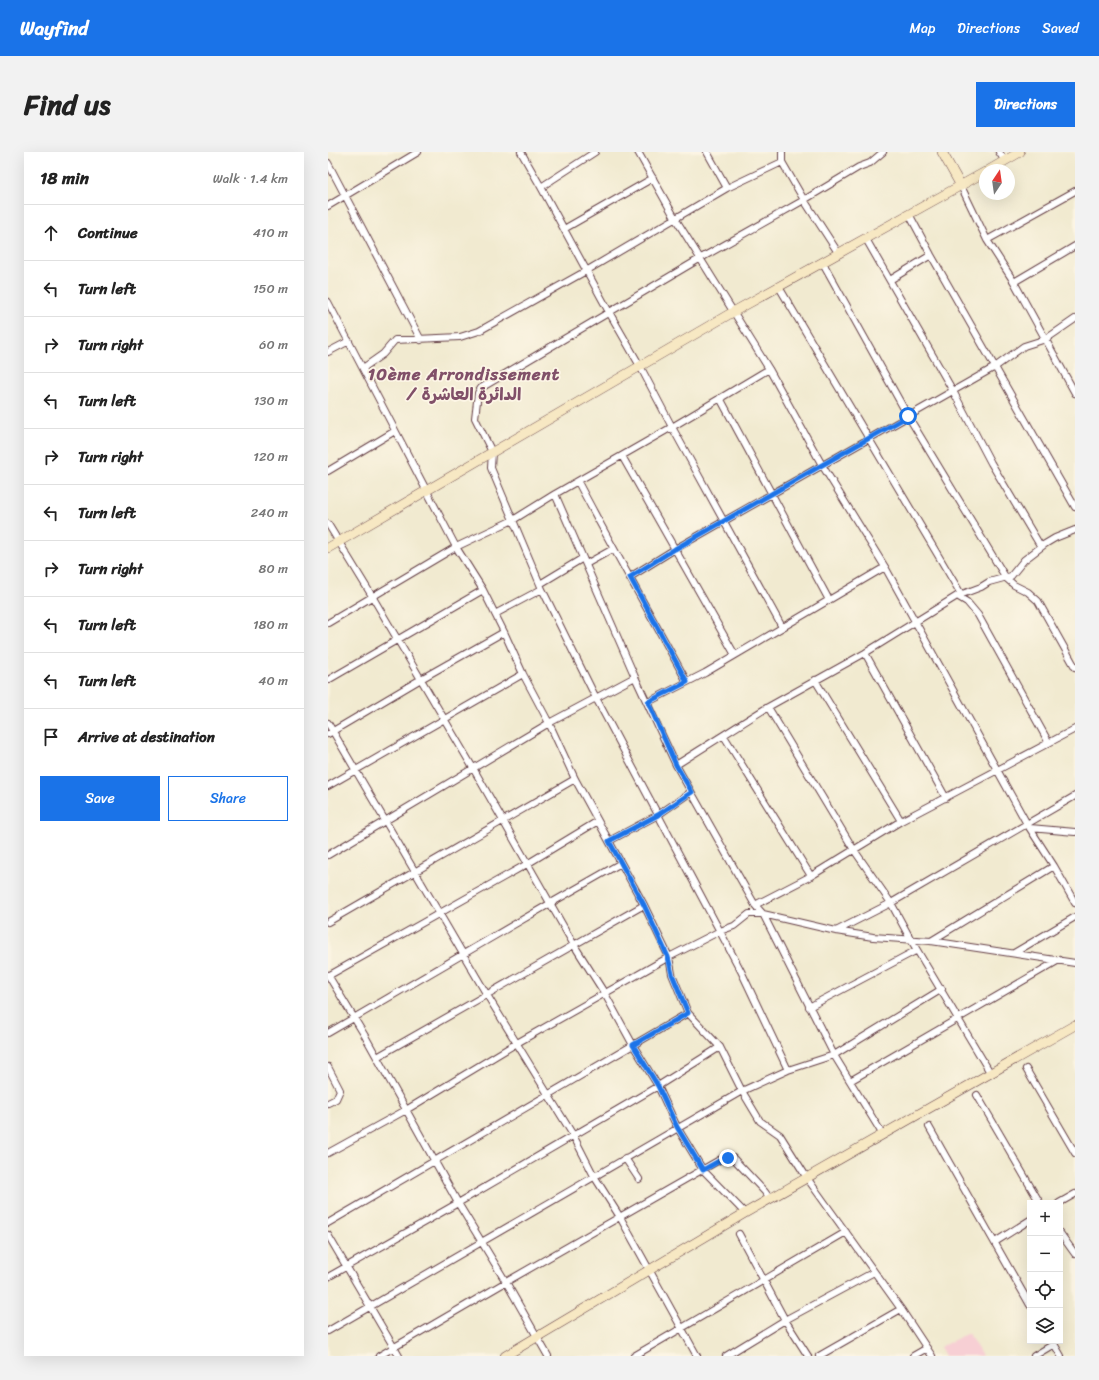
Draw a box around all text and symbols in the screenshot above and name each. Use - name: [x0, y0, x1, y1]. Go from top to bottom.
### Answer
- text: Wayfind: [20, 12, 88, 45]
- text: Map: [909, 16, 935, 41]
- text: Directions: [957, 16, 1020, 41]
- text: Saved: [1042, 16, 1079, 41]
- text: Find us: [24, 80, 111, 129]
- button: Directions: [976, 82, 1075, 127]
- text: 18 min: [40, 163, 89, 193]
- north arrow: [979, 164, 1015, 200]
- text: Walk · 1.4 km: [213, 167, 288, 190]
- text: Continue: [78, 220, 138, 246]
- text: 410 m: [253, 221, 288, 244]
- icon: ahead: [40, 222, 62, 244]
- text: Turn left: [78, 276, 136, 302]
- text: 150 m: [253, 277, 288, 300]
- icon: left: [40, 278, 62, 300]
- text: Turn right: [78, 332, 143, 358]
- text: 60 m: [259, 333, 288, 356]
- icon: right: [40, 334, 62, 356]
- district label: 10ème Arrondissement / الدائرة العاشرة: [368, 359, 560, 409]
- text: Turn left: [78, 388, 136, 414]
- text: 130 m: [254, 389, 288, 412]
- icon: left: [40, 390, 62, 412]
- route start: [899, 407, 917, 425]
- text: Turn right: [78, 444, 143, 470]
- text: 120 m: [253, 445, 288, 468]
- icon: right: [40, 446, 62, 468]
- text: Turn left: [78, 500, 136, 526]
- text: 240 m: [251, 501, 288, 524]
- icon: left: [40, 502, 62, 524]
- text: Turn right: [78, 556, 143, 582]
- text: 80 m: [259, 557, 288, 580]
- icon: right: [40, 558, 62, 580]
- text: Turn left: [78, 612, 136, 638]
- text: 180 m: [253, 613, 288, 636]
- icon: left: [40, 614, 62, 636]
- text: Turn left: [78, 668, 136, 694]
- text: 40 m: [258, 669, 288, 692]
- icon: left: [40, 670, 62, 692]
- text: Arrive at destination: [78, 724, 215, 750]
- icon: arrive: [40, 726, 62, 748]
- button: Save: [40, 776, 160, 821]
- button: Share: [168, 776, 288, 821]
- route end: [719, 1149, 737, 1167]
- map controls: [1027, 1200, 1063, 1344]
- button: +: [1027, 1200, 1063, 1236]
- button: −: [1027, 1236, 1063, 1272]
- button: locate: [1027, 1272, 1063, 1308]
- button: layers: [1027, 1308, 1063, 1344]

